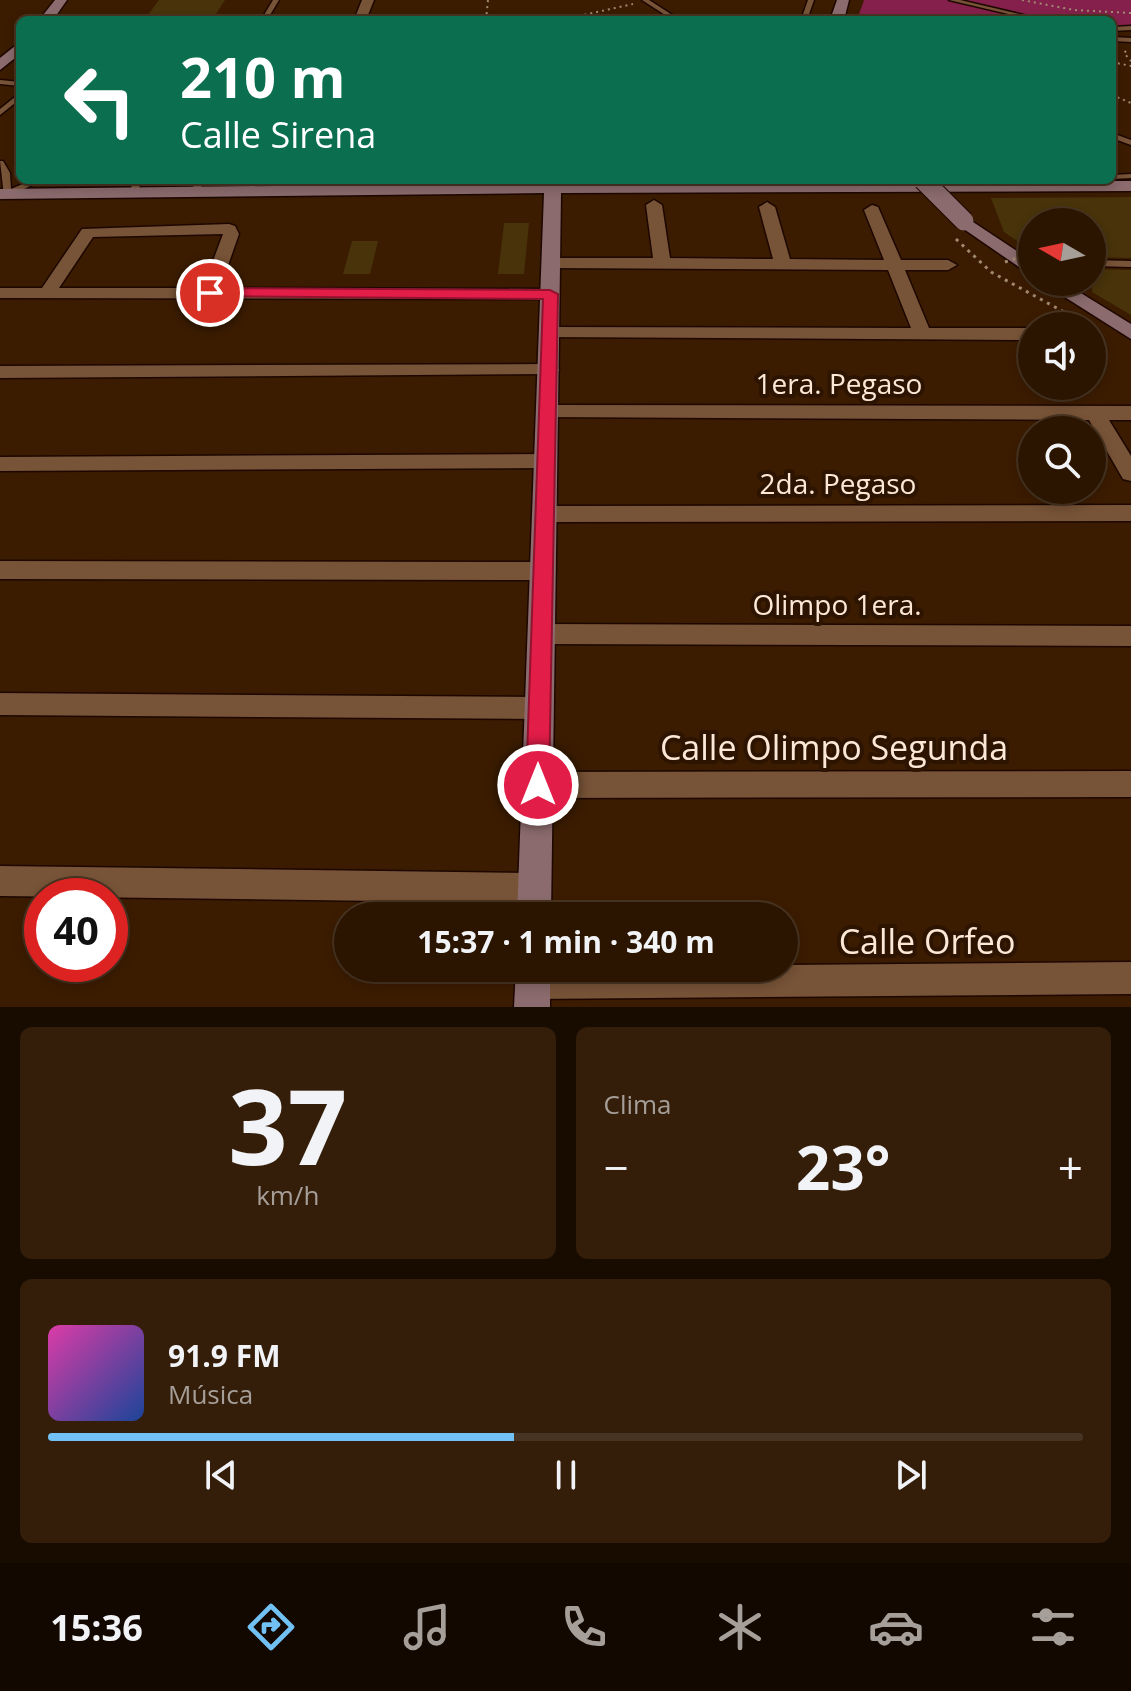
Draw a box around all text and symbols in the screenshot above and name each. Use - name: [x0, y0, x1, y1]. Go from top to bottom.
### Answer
- text: 210 m: [180, 38, 346, 114]
- icon: left: [48, 48, 152, 152]
- text: Calle Sirena: [180, 110, 376, 159]
- north arrow: [1018, 208, 1106, 296]
- map controls: [1018, 208, 1106, 504]
- pin: [176, 259, 244, 327]
- icon: arrive: [188, 271, 232, 315]
- button: sound: [1018, 312, 1106, 400]
- street label: 1era. Pegaso: [756, 364, 922, 402]
- button: search: [1018, 416, 1106, 504]
- street label: 2da. Pegaso: [760, 464, 916, 502]
- street label: Olimpo 1era.: [752, 585, 922, 623]
- street label: Calle Olimpo Segunda: [660, 724, 1008, 770]
- position arrow: [496, 743, 580, 827]
- speed limit sign: 40: [24, 878, 128, 982]
- street label: Calle Orfeo: [839, 918, 1015, 964]
- text: 15:37 · 1 min · 340 m: [417, 921, 715, 962]
- text: 37: [228, 1054, 347, 1195]
- text: Clima: [604, 1086, 672, 1122]
- text: 23°: [796, 1126, 890, 1208]
- text: −: [604, 1137, 629, 1197]
- text: +: [1058, 1137, 1083, 1197]
- text: km/h: [256, 1177, 319, 1213]
- text: 91.9 FM: [168, 1335, 281, 1376]
- text: Música: [168, 1376, 253, 1412]
- icon: previous: [199, 1453, 243, 1497]
- icon: pause: [544, 1453, 588, 1497]
- icon: next: [889, 1453, 933, 1497]
- icon: directions: [243, 1599, 299, 1655]
- icon: music: [399, 1599, 455, 1655]
- icon: phone: [556, 1599, 612, 1655]
- icon: climate: [712, 1599, 768, 1655]
- icon: car: [868, 1599, 924, 1655]
- icon: filters: [1025, 1599, 1081, 1655]
- text: 15:36: [50, 1603, 143, 1652]

